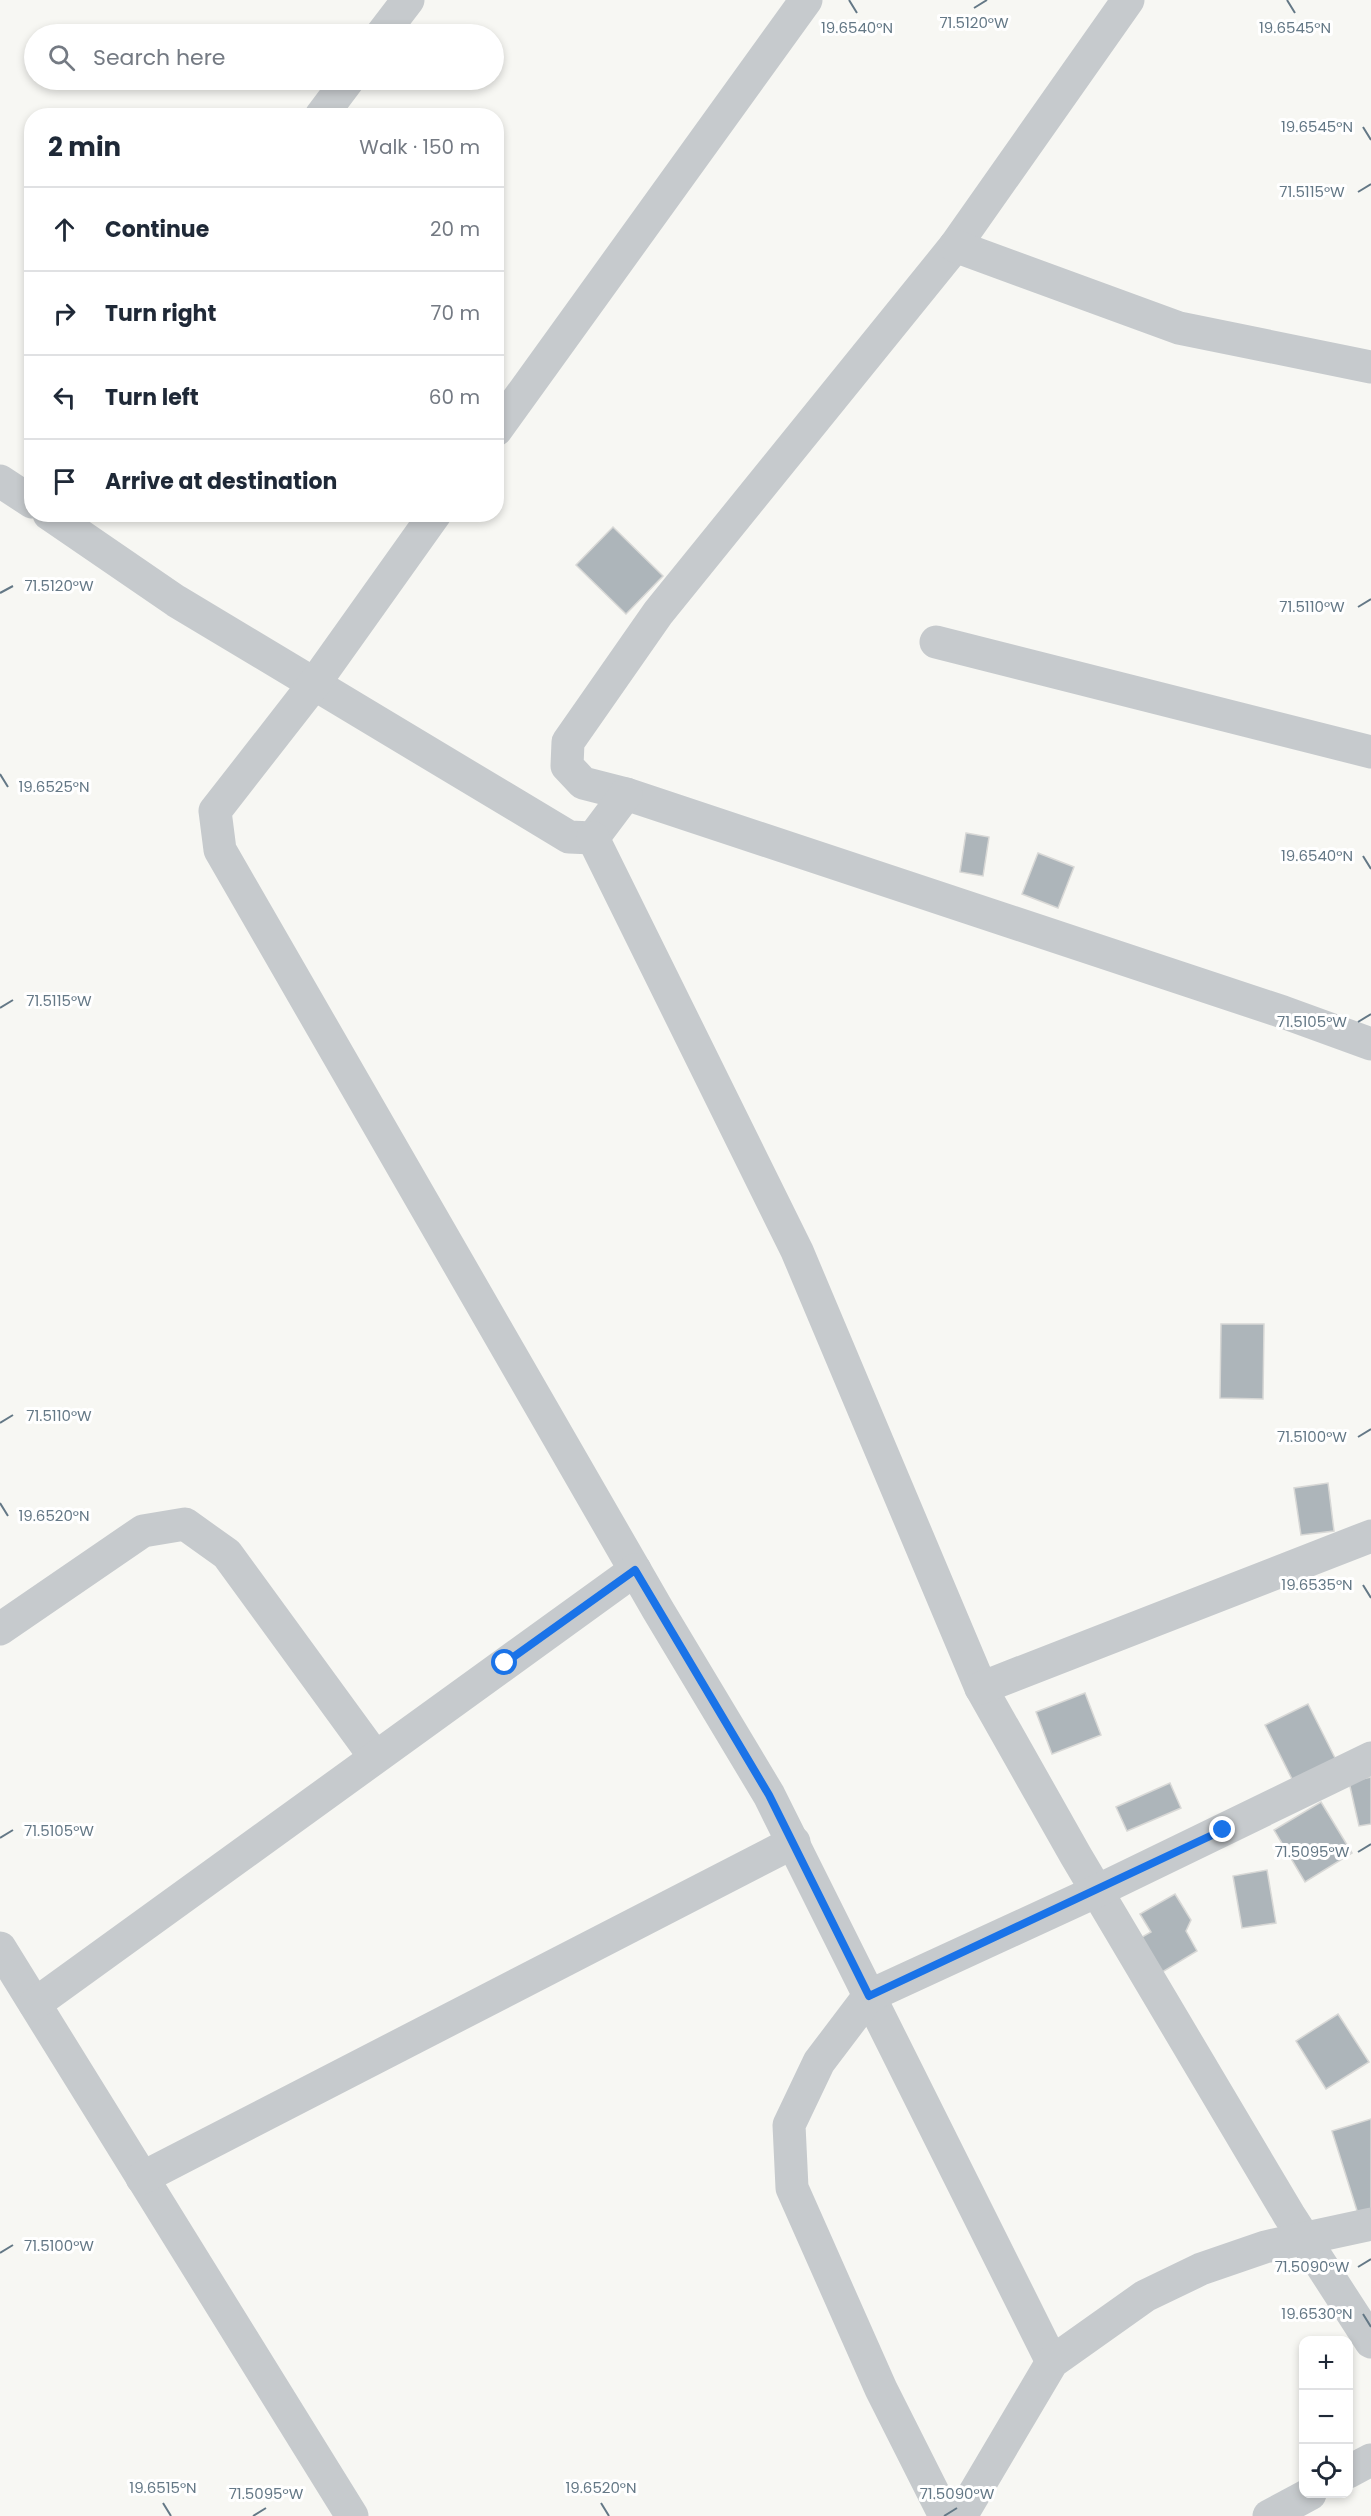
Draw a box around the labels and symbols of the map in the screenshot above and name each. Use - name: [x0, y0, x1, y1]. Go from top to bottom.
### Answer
- text: 71.5120°W: [939, 12, 1009, 33]
- text: 19.6540°N: [821, 17, 893, 38]
- text: 19.6545°N: [1259, 17, 1331, 38]
- text: 19.6545°N: [1281, 116, 1353, 137]
- text: 71.5115°W: [1279, 181, 1345, 202]
- text: 71.5120°W: [24, 575, 94, 596]
- text: 71.5110°W: [1279, 596, 1345, 617]
- text: 19.6525°N: [18, 776, 90, 797]
- text: 19.6540°N: [1281, 845, 1353, 866]
- text: 71.5115°W: [26, 990, 92, 1011]
- text: 71.5105°W: [1277, 1011, 1347, 1032]
- text: 71.5110°W: [26, 1405, 92, 1426]
- text: 71.5100°W: [1277, 1426, 1347, 1447]
- text: 19.6520°N: [18, 1505, 90, 1526]
- text: 19.6535°N: [1281, 1574, 1353, 1595]
- route start: [491, 1649, 517, 1675]
- route end: [1209, 1816, 1235, 1842]
- text: 71.5105°W: [24, 1820, 94, 1841]
- text: 71.5095°W: [1275, 1841, 1350, 1862]
- text: 71.5100°W: [24, 2235, 94, 2256]
- text: 71.5090°W: [1275, 2256, 1350, 2277]
- text: 19.6530°N: [1281, 2303, 1353, 2324]
- text: 19.6515°N: [129, 2477, 197, 2498]
- text: 19.6520°N: [565, 2477, 637, 2498]
- text: 71.5095°W: [229, 2483, 304, 2504]
- text: 71.5090°W: [920, 2483, 995, 2504]

